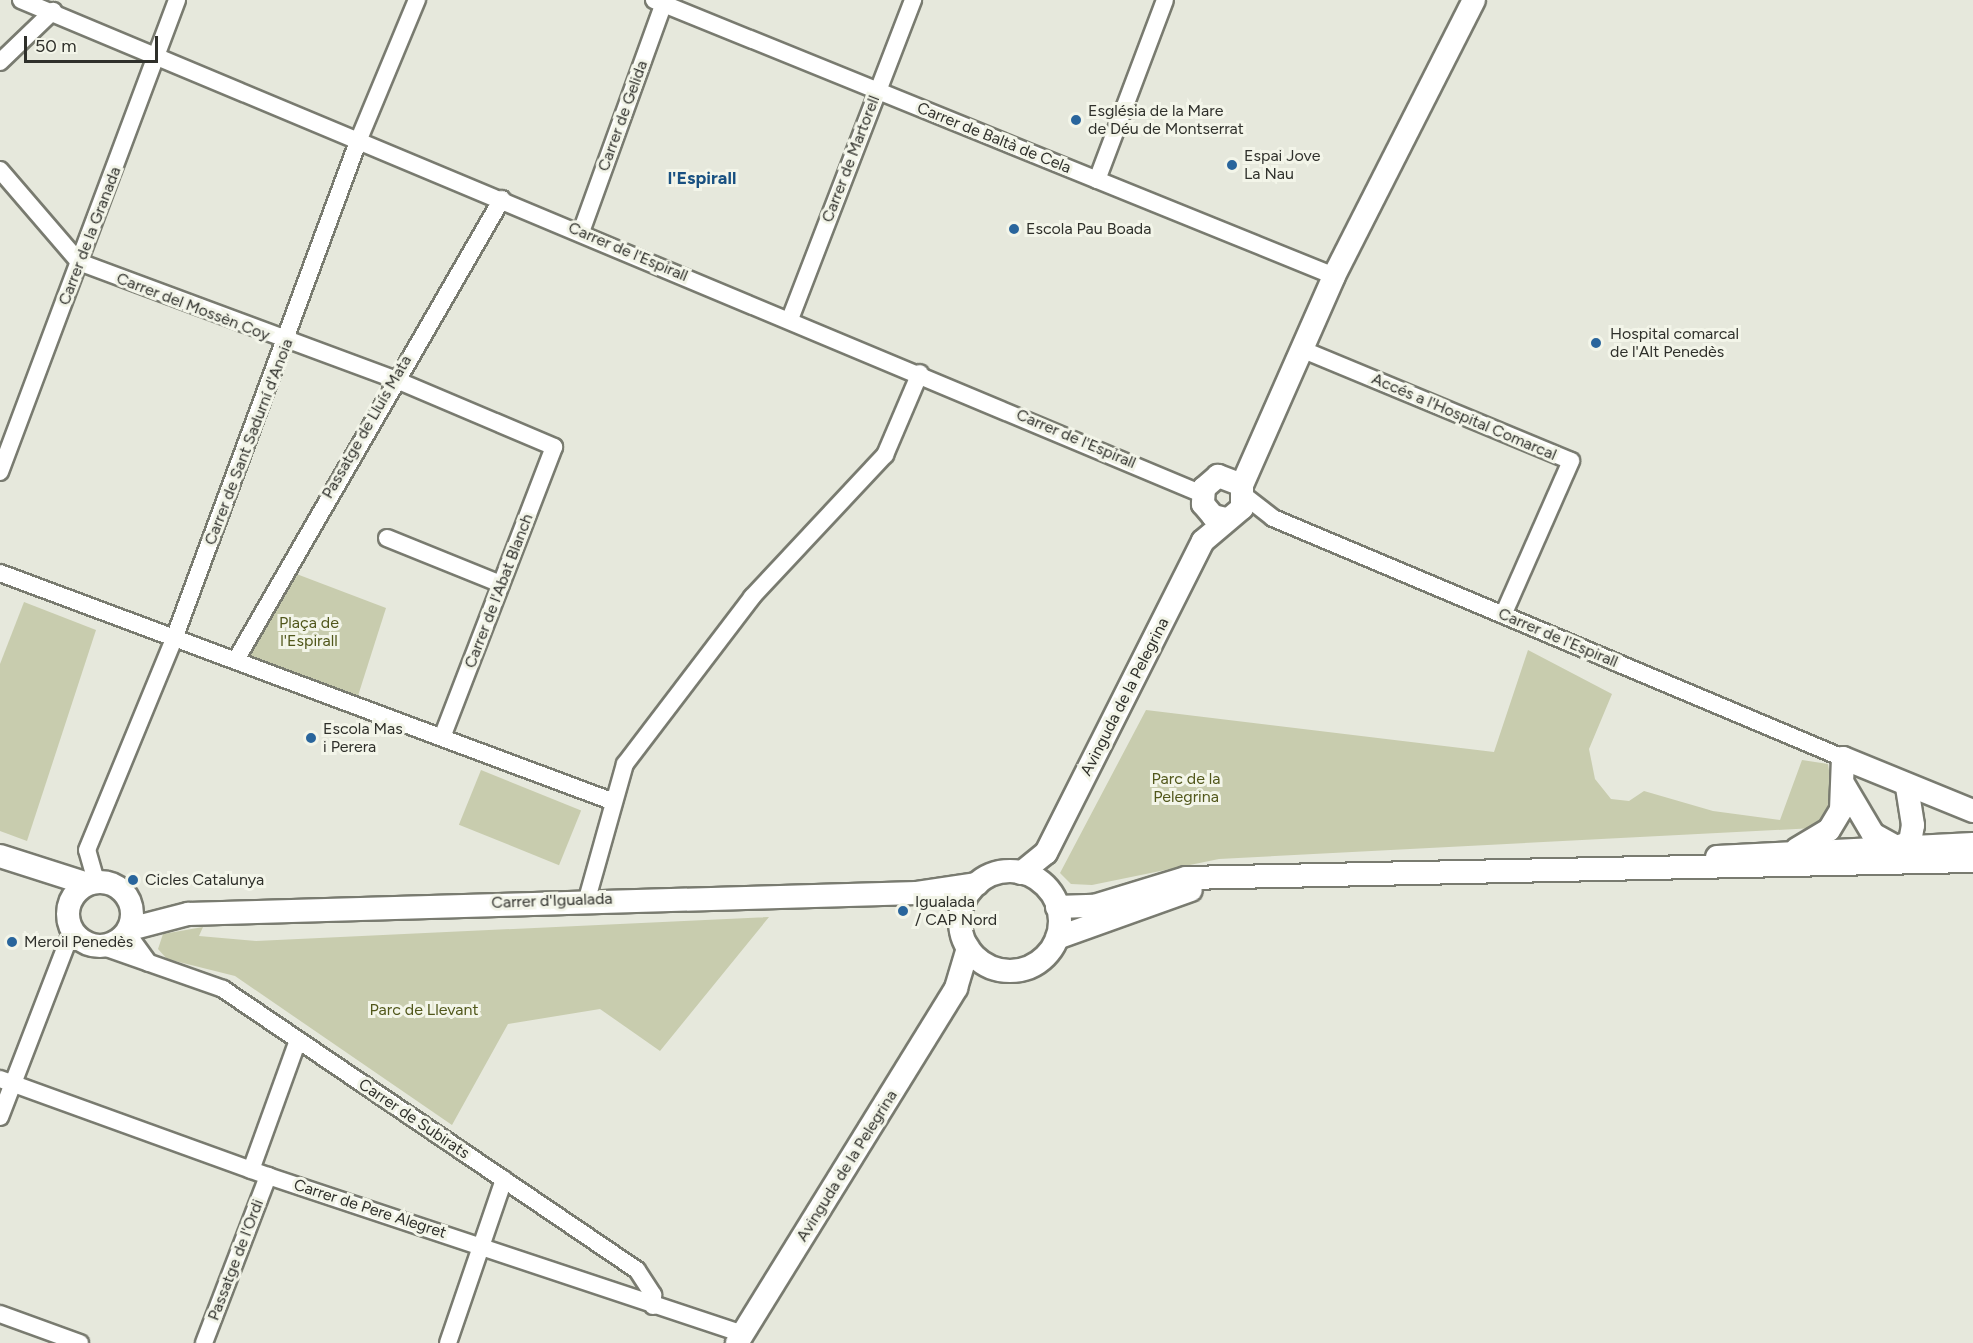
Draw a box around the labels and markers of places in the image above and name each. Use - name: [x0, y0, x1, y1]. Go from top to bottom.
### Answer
- place label: Església de la Mare de Déu de Montserrat: [1088, 101, 1244, 139]
- marker: Església de la Mare de Déu de Montserrat: [1069, 113, 1083, 127]
- place label: Espai Jove La Nau: [1244, 146, 1320, 184]
- marker: Espai Jove La Nau: [1225, 158, 1239, 172]
- place label: Escola Pau Boada: [1026, 219, 1151, 239]
- marker: Escola Pau Boada: [1007, 222, 1021, 236]
- place label: Hospital comarcal de l'Alt Penedès: [1610, 324, 1739, 362]
- marker: Hospital comarcal de l'Alt Penedès: [1587, 334, 1605, 352]
- place label: Escola Mas i Perera: [323, 719, 403, 757]
- marker: Escola Mas i Perera: [304, 731, 318, 745]
- place label: Cicles Catalunya: [145, 870, 264, 890]
- marker: Cicles Catalunya: [126, 873, 140, 887]
- place label: Igualada / CAP Nord: [915, 892, 997, 930]
- marker: Igualada / CAP Nord: [896, 904, 910, 918]
- place label: Meroil Penedès: [24, 932, 133, 952]
- marker: Meroil Penedès: [5, 935, 19, 949]

